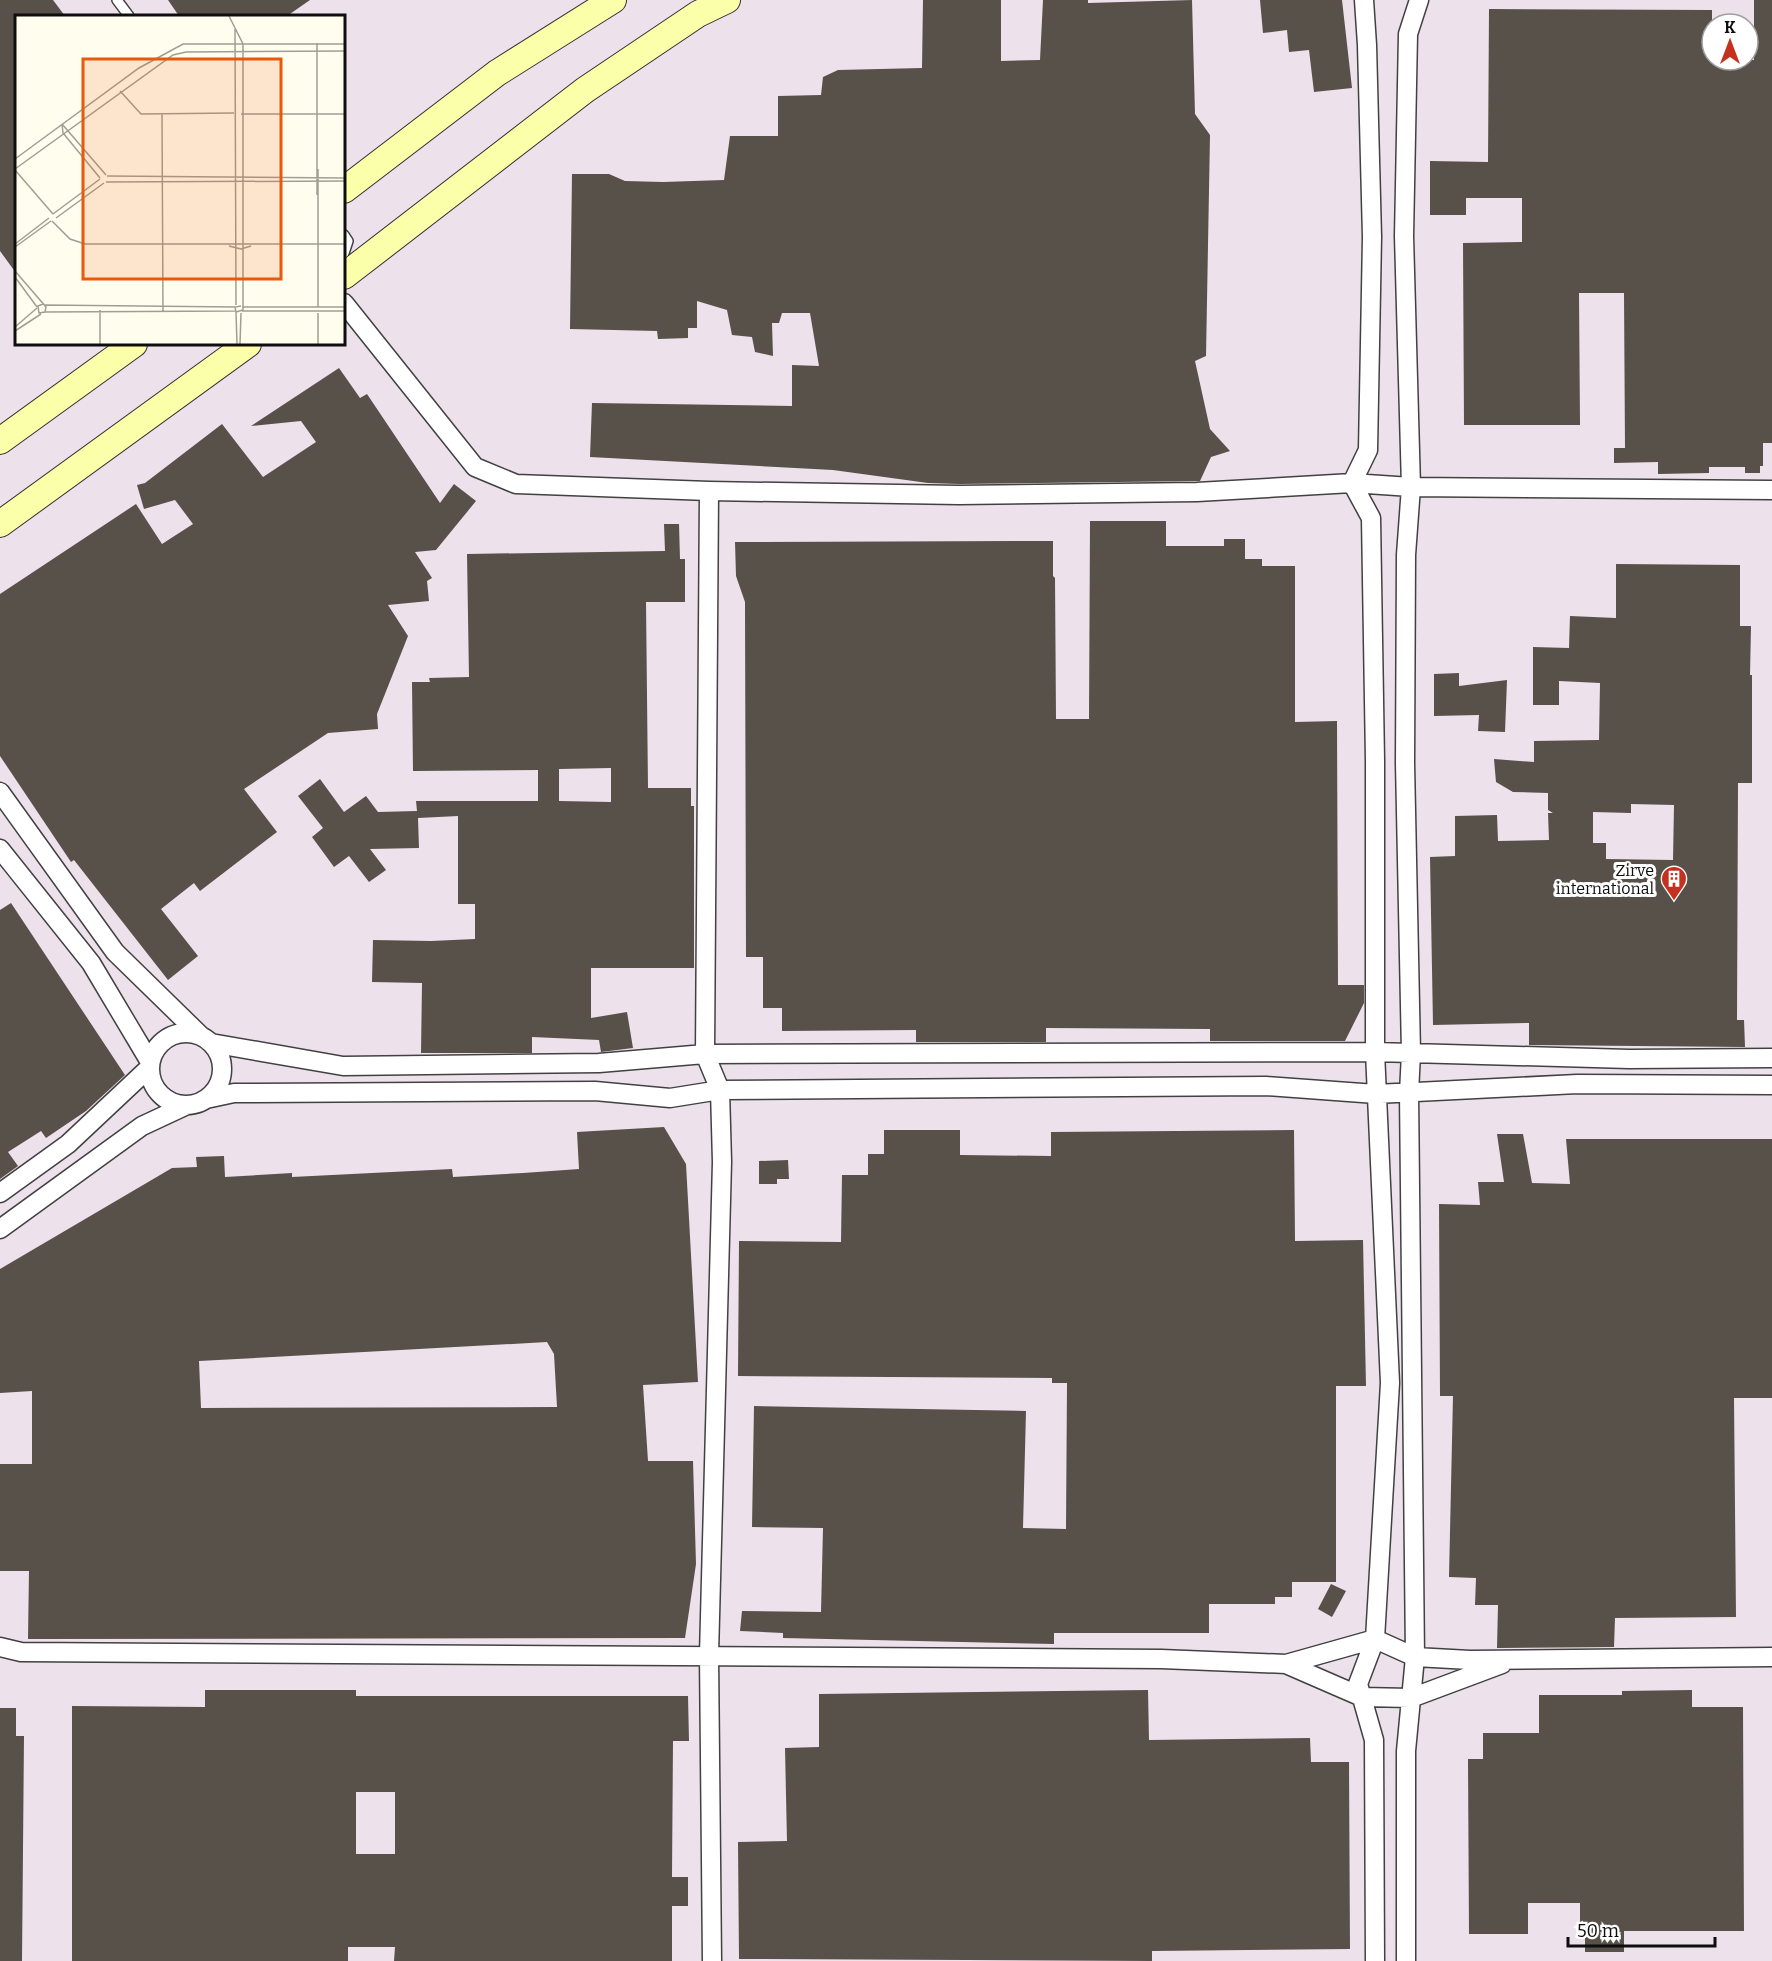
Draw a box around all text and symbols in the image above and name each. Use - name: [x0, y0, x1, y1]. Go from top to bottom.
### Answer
- north arrow: [1700, 12, 1760, 72]
- inset map: [15, 15, 345, 345]
- text: K: [1724, 18, 1736, 37]
- place label: Zirve international: [1556, 861, 1654, 898]
- building icon: Zirve international: [1659, 864, 1689, 902]
- scale bar: [1568, 1910, 1715, 1948]
- text: 50 m: [1577, 1920, 1619, 1942]

